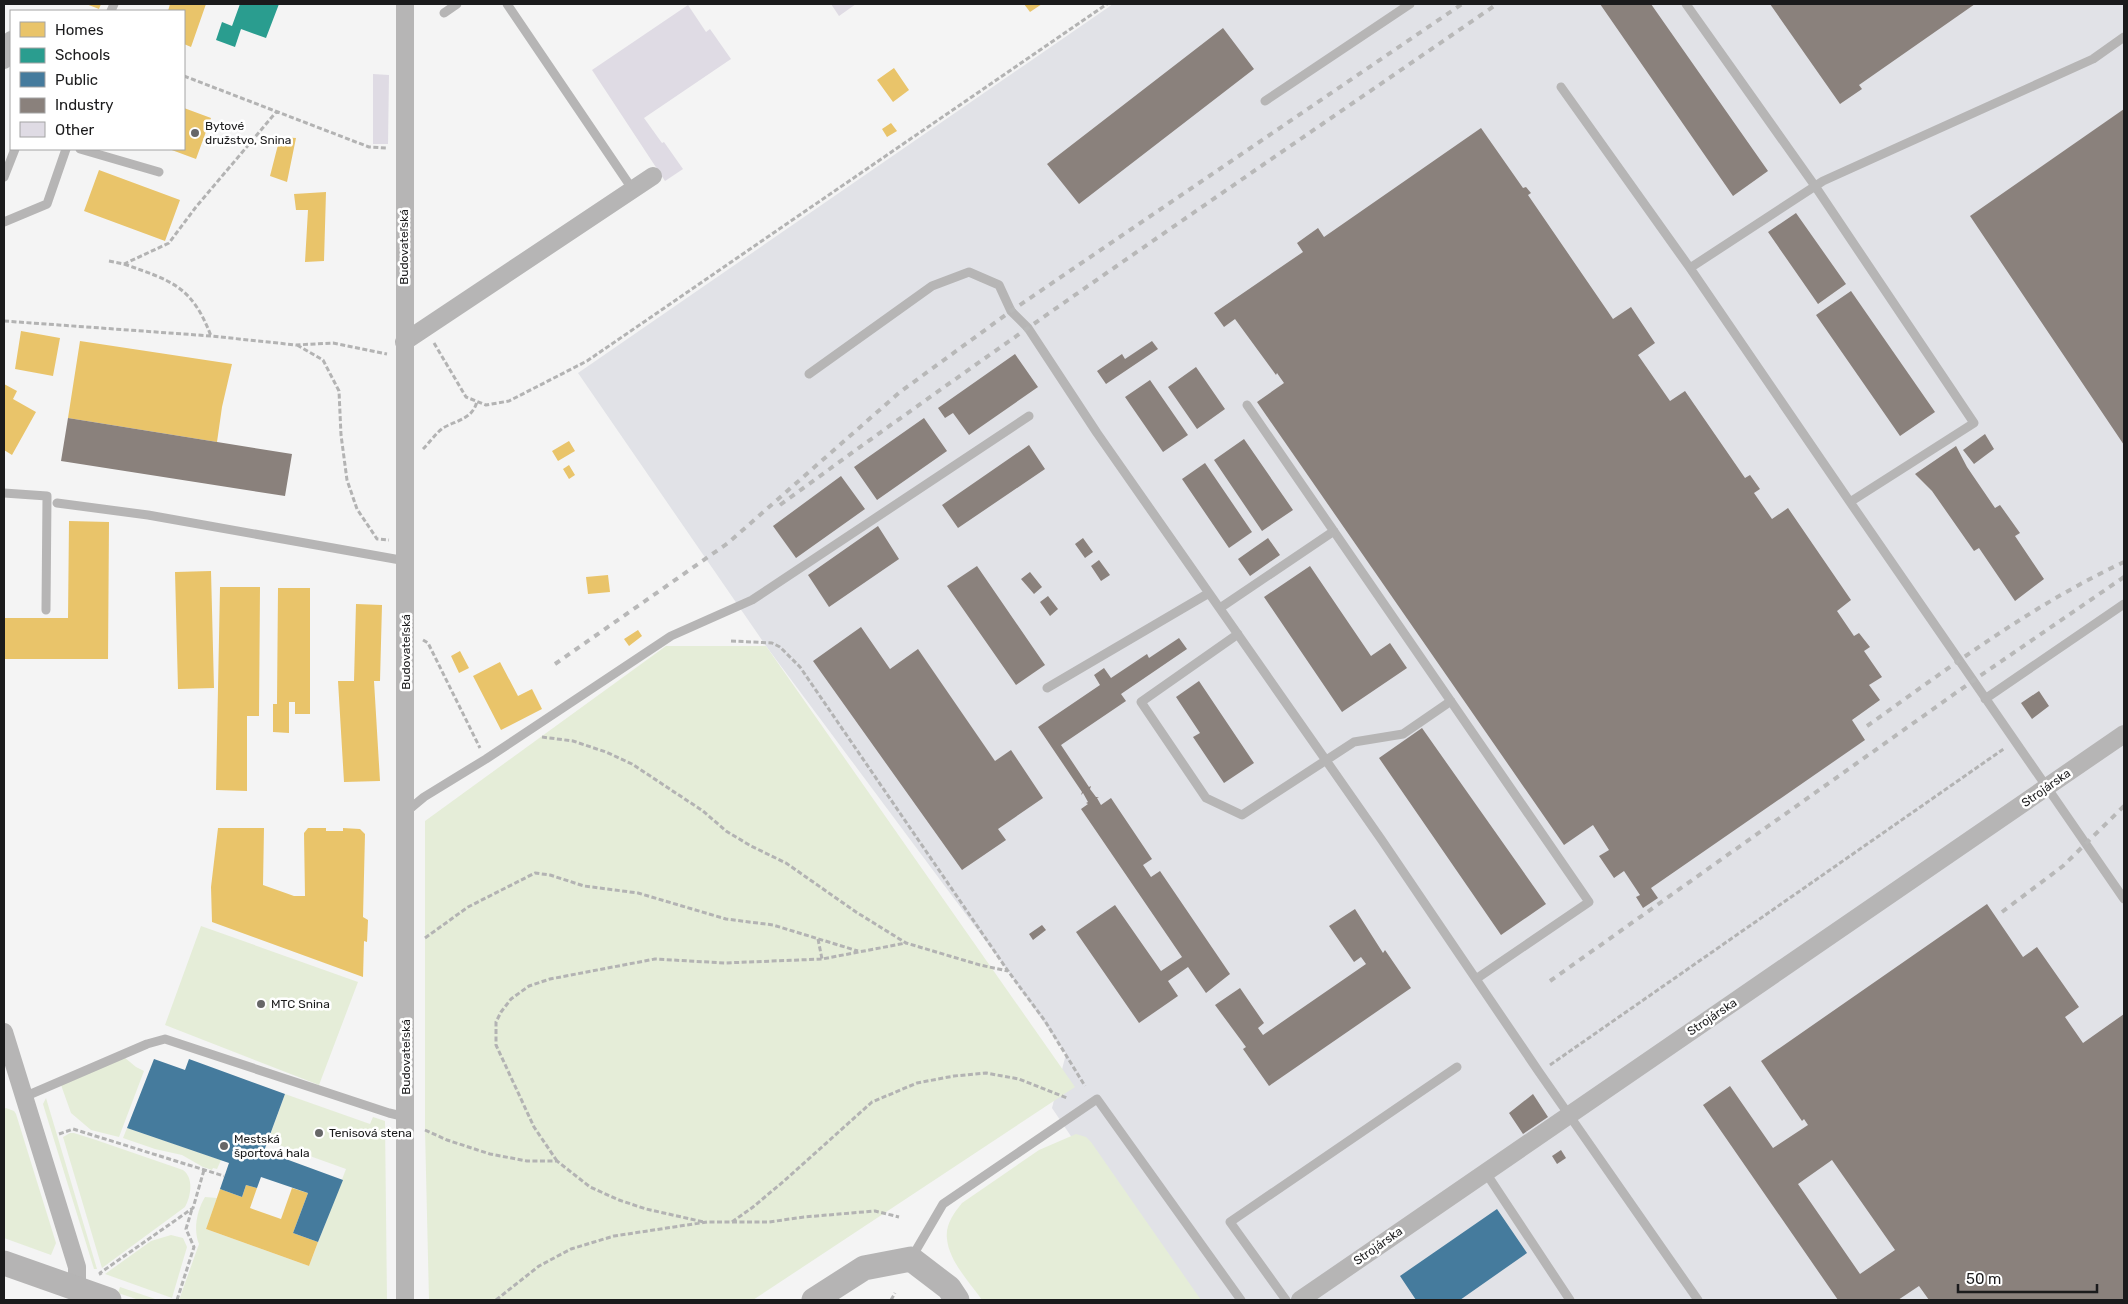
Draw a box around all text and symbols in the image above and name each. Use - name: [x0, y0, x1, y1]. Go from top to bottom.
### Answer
- legend: [10, 10, 185, 150]
- text: Homes: [55, 21, 104, 39]
- text: Schools: [55, 46, 111, 64]
- text: Public: [55, 71, 98, 89]
- text: Industry: [55, 96, 114, 114]
- place label: Bytové družstvo, Snina: [205, 119, 292, 147]
- text: Other: [55, 121, 95, 139]
- marker: Bytové družstvo, Snina: [189, 127, 201, 139]
- street label: Budovateľská: [397, 209, 411, 285]
- street label: Budovateľská: [399, 614, 413, 690]
- street label: Strojárska: [2019, 766, 2073, 810]
- street label: Strojárska: [1685, 995, 1739, 1039]
- place label: MTC Snina: [271, 997, 330, 1011]
- marker: MTC Snina: [255, 998, 267, 1010]
- street label: Budovateľská: [399, 1019, 413, 1095]
- place label: Tenisová stena: [329, 1126, 412, 1140]
- marker: Tenisová stena: [313, 1127, 325, 1139]
- place label: Mestská športová hala: [234, 1132, 310, 1160]
- marker: Mestská športová hala: [218, 1140, 230, 1152]
- street label: Strojárska: [1351, 1224, 1405, 1268]
- scale bar: [1958, 1262, 2097, 1294]
- text: 50 m: [1966, 1270, 2001, 1288]

